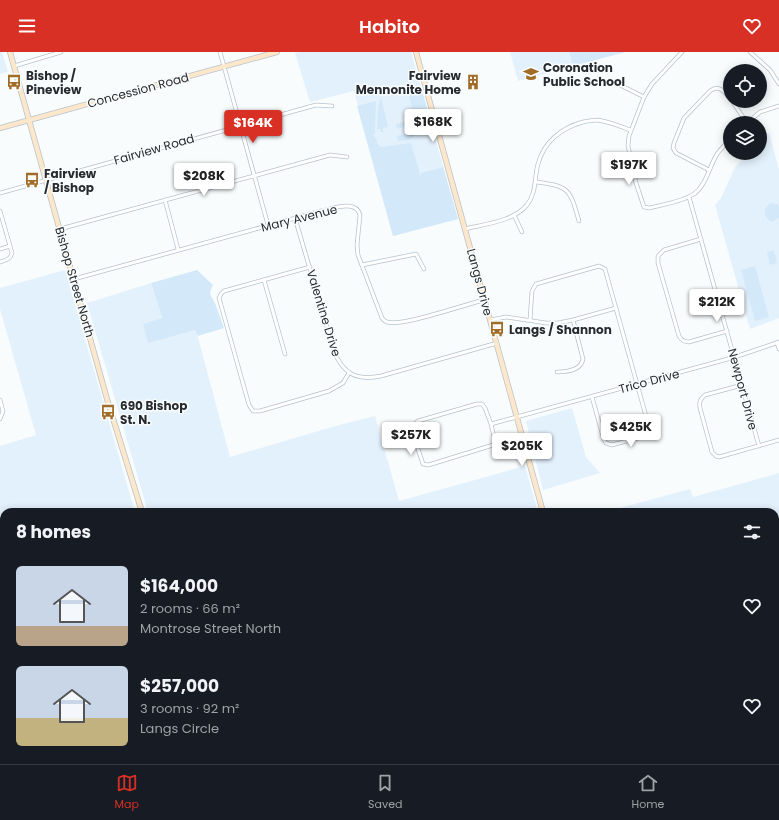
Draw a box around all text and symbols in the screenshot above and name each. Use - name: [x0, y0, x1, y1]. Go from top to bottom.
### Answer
- text: Habito: [359, 14, 420, 39]
- icon: menu: [16, 15, 38, 37]
- icon: heart: [741, 15, 763, 37]
- place label: Coronation Public School: [543, 59, 625, 90]
- map controls: [723, 64, 767, 160]
- button: locate: [723, 64, 767, 108]
- school or university icon: Coronation Public School: [522, 65, 540, 83]
- place label: Bishop / Pineview: [26, 67, 82, 98]
- place label: Fairview Mennonite Home: [356, 67, 462, 98]
- street label: Concession Road: [85, 68, 191, 112]
- bus stop icon: Bishop / Pineview: [5, 73, 23, 91]
- building icon: Fairview Mennonite Home: [464, 73, 482, 91]
- pin: $168K: [405, 109, 461, 143]
- pin: $164K: [225, 110, 281, 144]
- text: $168K: [413, 112, 453, 131]
- text: $164K: [233, 113, 273, 132]
- button: layers: [723, 116, 767, 160]
- street label: Fairview Road: [112, 129, 196, 169]
- pin: $197K: [601, 152, 657, 186]
- text: $197K: [610, 155, 648, 174]
- pin: $208K: [176, 163, 232, 197]
- place label: Fairview / Bishop: [44, 165, 97, 196]
- text: $208K: [183, 166, 225, 185]
- bus stop icon: Fairview / Bishop: [23, 171, 41, 189]
- street label: Mary Avenue: [259, 200, 339, 236]
- street label: Bishop Street North: [51, 225, 99, 339]
- street label: Langs Drive: [463, 247, 497, 317]
- street label: Valentine Drive: [303, 267, 345, 359]
- pin: $212K: [689, 289, 745, 323]
- text: $212K: [698, 292, 736, 311]
- bus stop icon: Langs / Shannon: [488, 320, 506, 338]
- place label: Langs / Shannon: [509, 321, 612, 338]
- street label: Newport Drive: [724, 346, 762, 432]
- street label: Trico Drive: [617, 365, 681, 397]
- place label: 690 Bishop St. N.: [120, 397, 187, 428]
- bus stop icon: 690 Bishop St. N.: [99, 403, 117, 421]
- pin: $425K: [603, 414, 659, 448]
- text: $425K: [610, 417, 652, 436]
- pin: $257K: [383, 422, 439, 456]
- text: $257K: [391, 425, 431, 444]
- pin: $205K: [494, 433, 550, 467]
- text: $205K: [501, 436, 543, 455]
- text: 8 homes: [16, 520, 91, 544]
- icon: filters: [741, 521, 763, 543]
- text: $164,000: [140, 574, 218, 598]
- icon: home: [48, 582, 96, 630]
- icon: heart: [741, 595, 763, 617]
- text: 2 rooms · 66 m²: [140, 599, 240, 618]
- text: Montrose Street North: [140, 619, 281, 638]
- text: $257,000: [140, 674, 219, 698]
- icon: home: [48, 682, 96, 730]
- icon: heart: [741, 695, 763, 717]
- text: 3 rooms · 92 m²: [140, 699, 239, 718]
- text: Langs Circle: [140, 719, 219, 738]
- tab: Map: [115, 772, 139, 813]
- tab: Saved: [368, 772, 402, 813]
- tab: Home: [632, 772, 664, 813]

